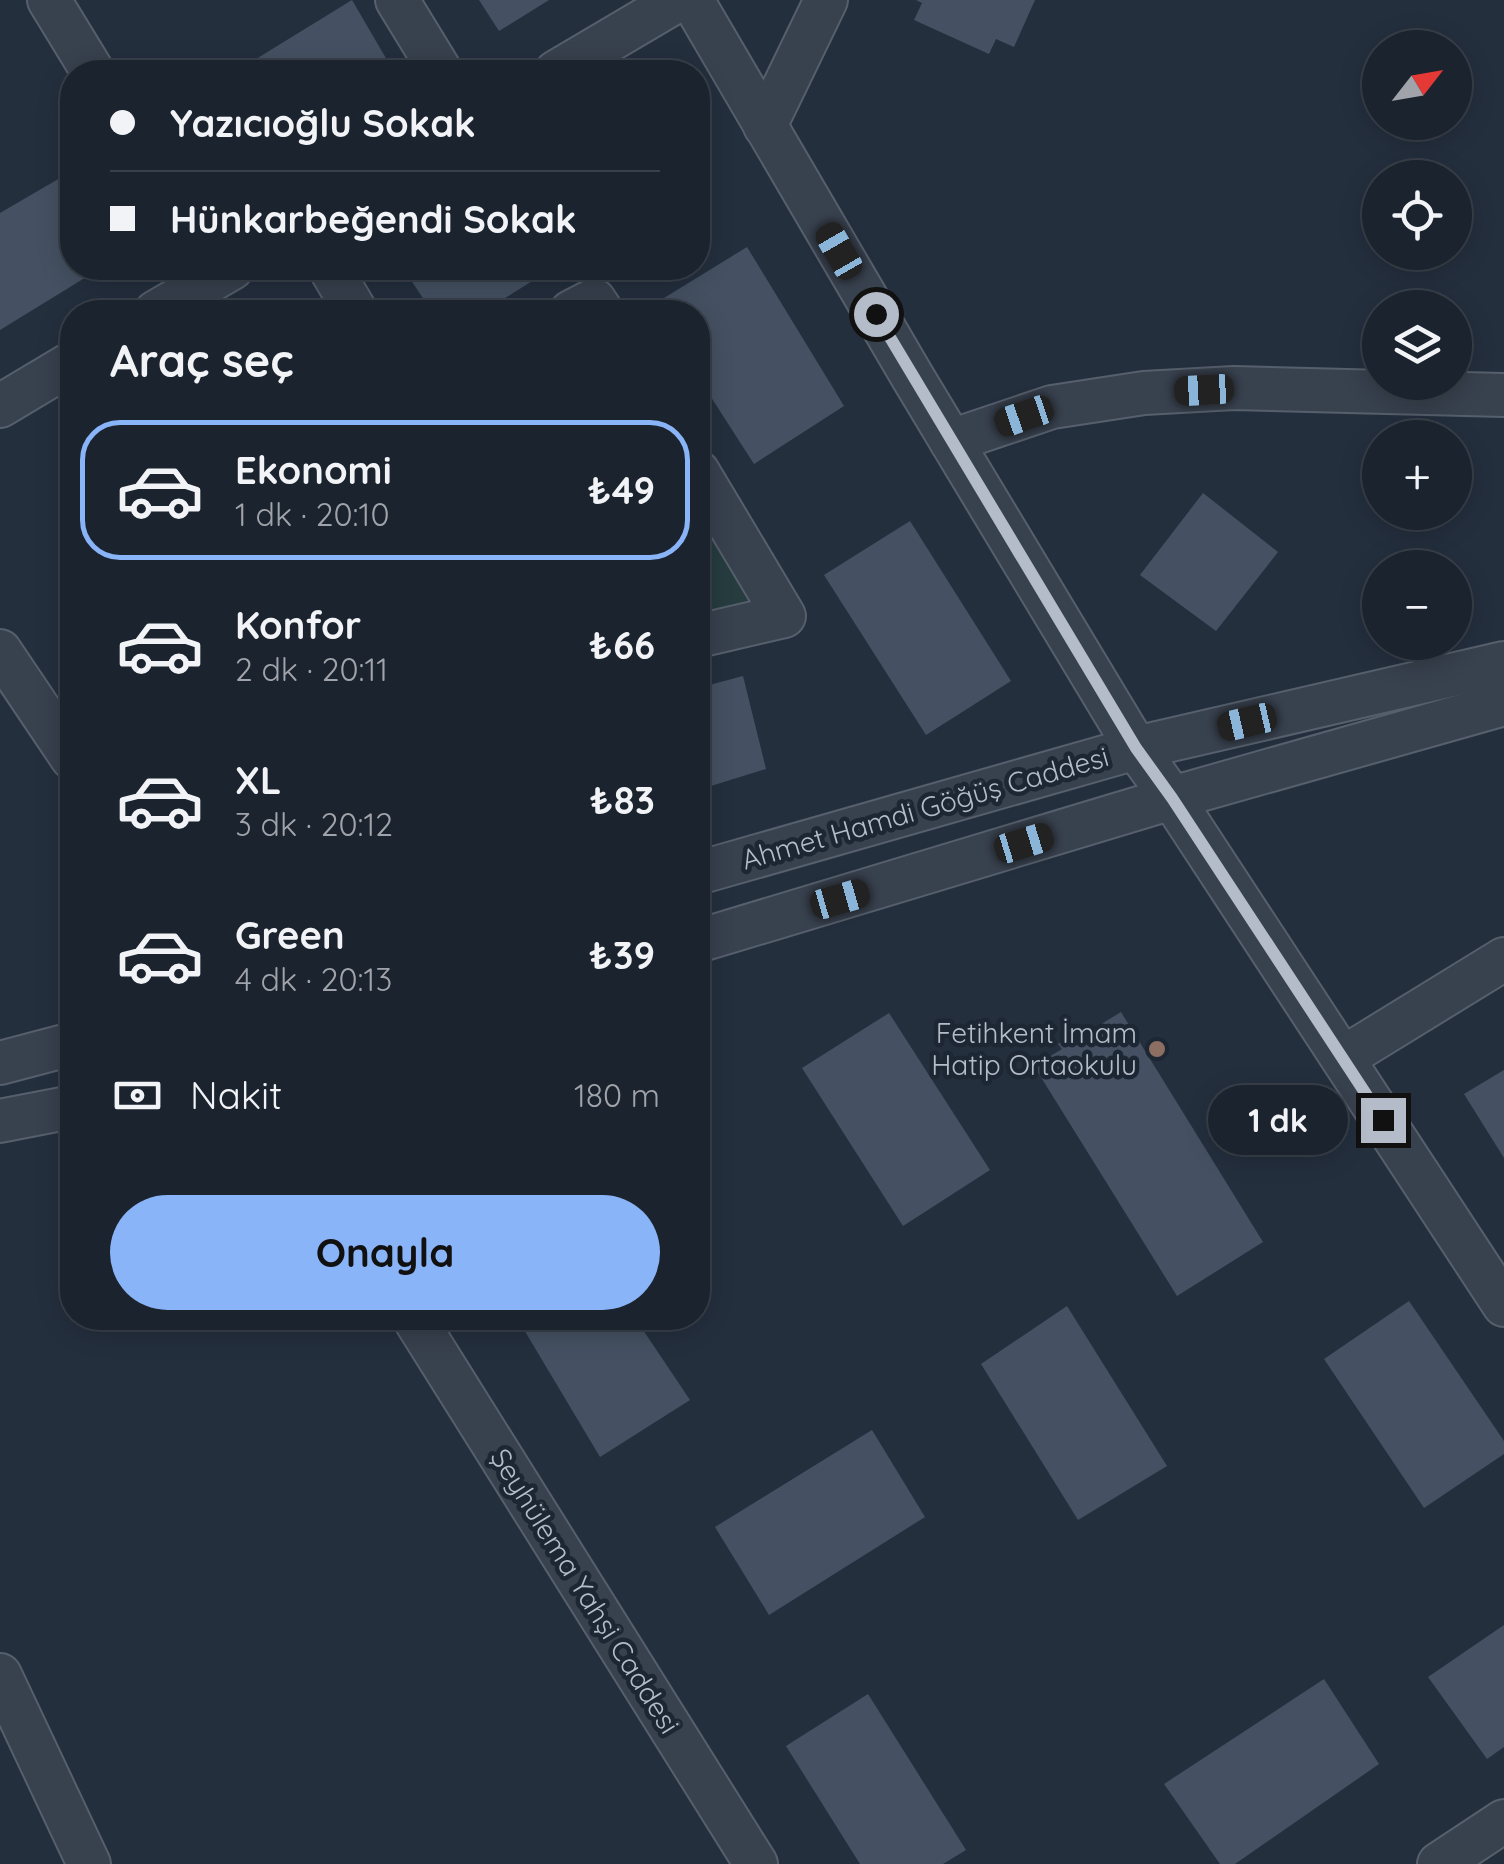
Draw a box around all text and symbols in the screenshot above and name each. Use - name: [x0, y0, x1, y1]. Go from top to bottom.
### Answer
- north arrow: [1362, 30, 1472, 140]
- map controls: [1362, 30, 1472, 660]
- text: Yazıcıoğlu Sokak: [170, 99, 476, 147]
- button: locate: [1362, 160, 1472, 270]
- text: Hünkarbeğendi Sokak: [170, 195, 577, 243]
- car: [811, 218, 867, 284]
- button: layers: [1362, 290, 1472, 400]
- route start: [854, 292, 899, 337]
- text: Araç seç: [110, 332, 294, 388]
- car: [1173, 373, 1235, 407]
- car: [991, 392, 1057, 440]
- button: +: [1362, 420, 1472, 530]
- icon: car: [115, 445, 205, 535]
- text: Ekonomi: [235, 446, 392, 494]
- text: ₺49: [588, 466, 655, 514]
- text: 1 dk · 20:10: [235, 494, 389, 534]
- button: −: [1362, 550, 1472, 660]
- icon: car: [115, 600, 205, 690]
- text: Konfor: [235, 601, 361, 649]
- text: ₺66: [589, 621, 655, 669]
- text: 2 dk · 20:11: [235, 649, 388, 689]
- car: [1214, 701, 1280, 743]
- street label: Ahmet Hamdi Göğüş Caddesi: [737, 738, 1113, 877]
- icon: car: [115, 755, 205, 845]
- text: XL: [235, 756, 281, 804]
- text: ₺83: [590, 776, 655, 824]
- text: 3 dk · 20:12: [235, 804, 393, 844]
- car: [991, 820, 1057, 866]
- car: [807, 876, 873, 922]
- icon: car: [115, 910, 205, 1000]
- text: Green: [235, 911, 345, 959]
- text: ₺39: [589, 931, 655, 979]
- text: 4 dk · 20:13: [235, 959, 392, 999]
- place label: Fetihkent İmam Hatip Ortaokulu: [931, 1015, 1137, 1082]
- marker: Fetihkent İmam Hatip Ortaokulu: [1146, 1038, 1168, 1060]
- icon: cash: [110, 1068, 165, 1123]
- text: Nakit: [190, 1071, 282, 1119]
- text: 180 m: [574, 1075, 660, 1115]
- callout: 1 dk: [1208, 1085, 1348, 1155]
- route end: [1361, 1098, 1406, 1143]
- text: 1 dk: [1248, 1100, 1308, 1140]
- button: Onayla: [110, 1195, 660, 1310]
- street label: Şeyhülema Yahşi Caddesi: [483, 1442, 688, 1740]

